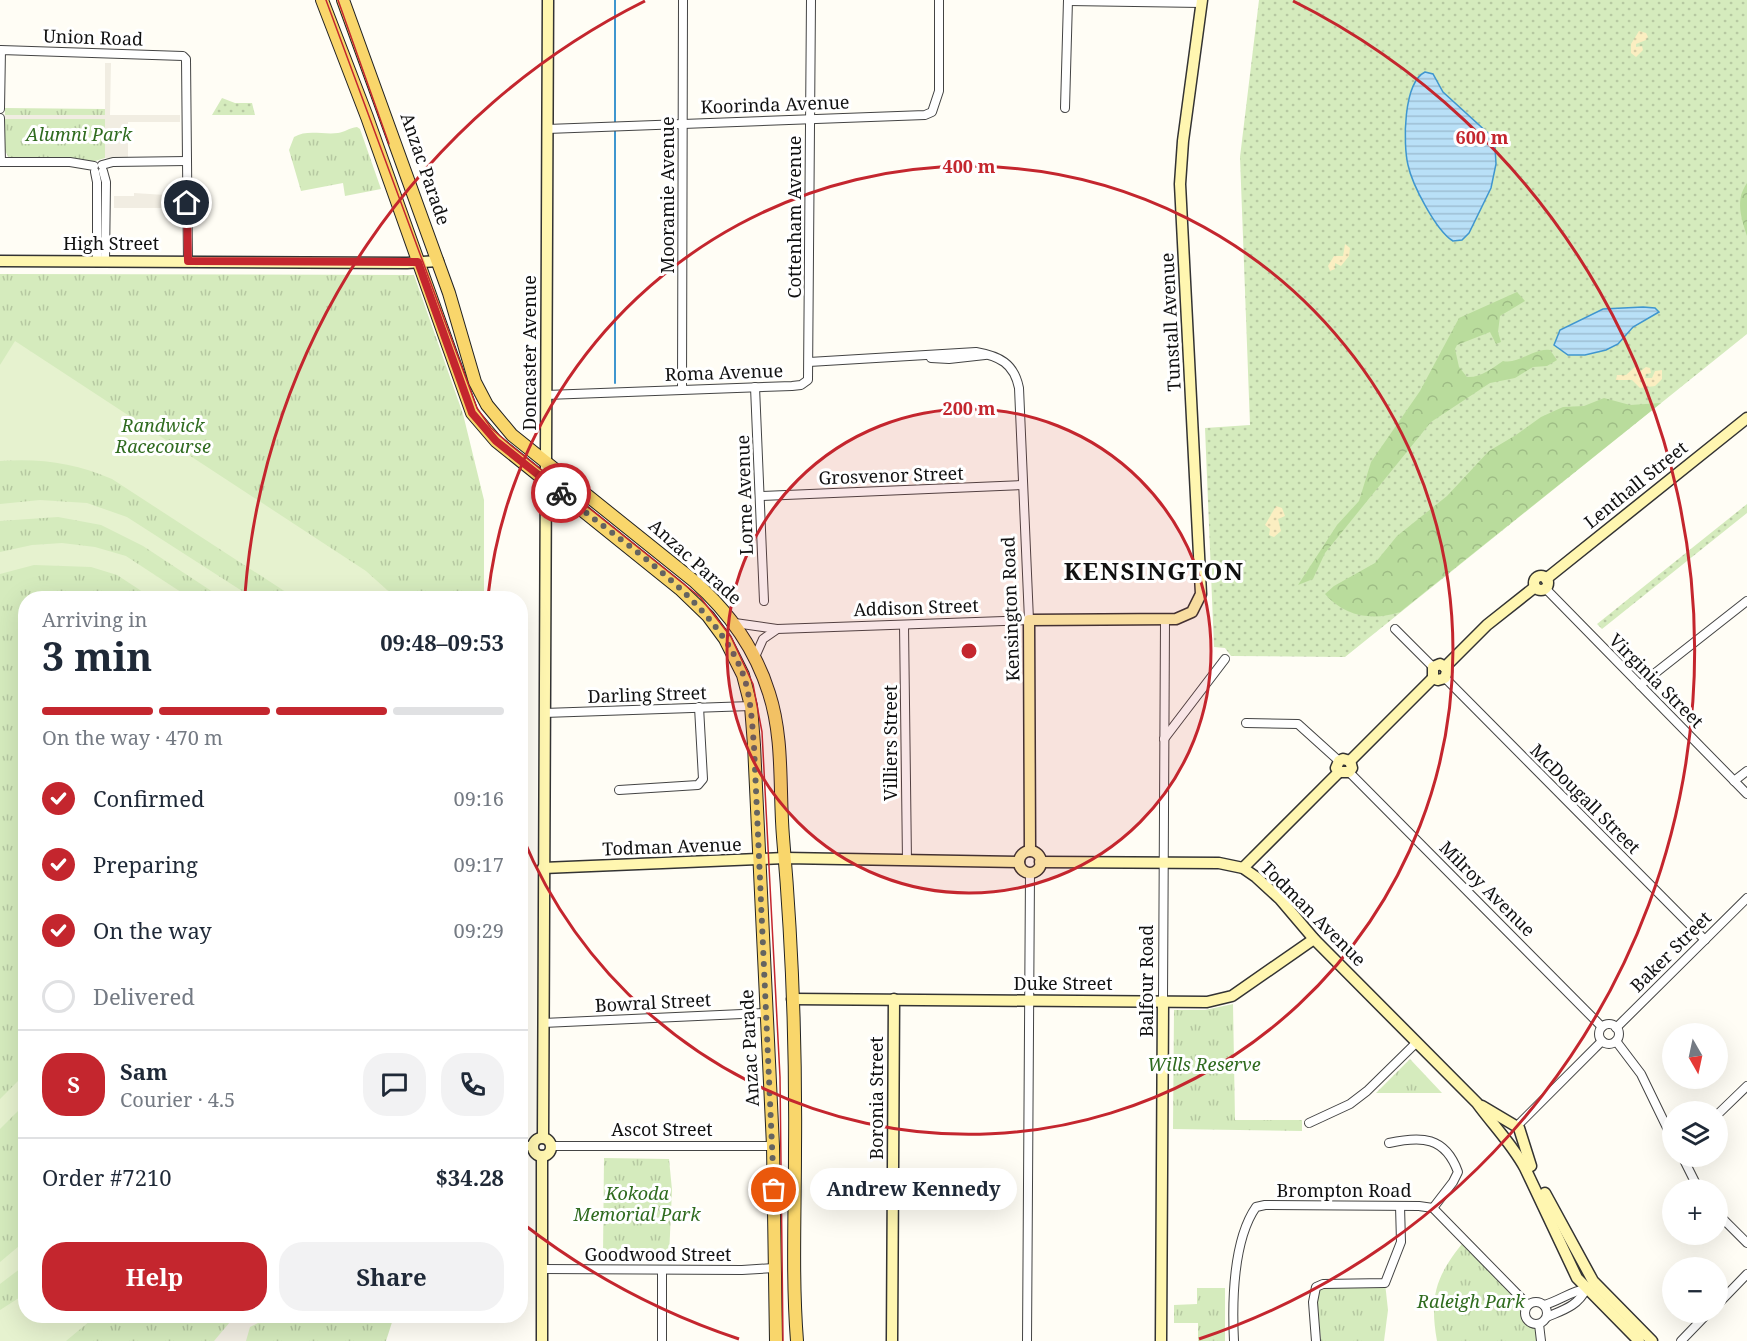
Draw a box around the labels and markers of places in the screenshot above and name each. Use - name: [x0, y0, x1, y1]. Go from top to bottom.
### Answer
- pin: [161, 177, 212, 228]
- centre of rings: [959, 641, 979, 661]
- pin: [748, 1164, 799, 1215]
- callout: Andrew Kennedy: [810, 1169, 1017, 1211]

